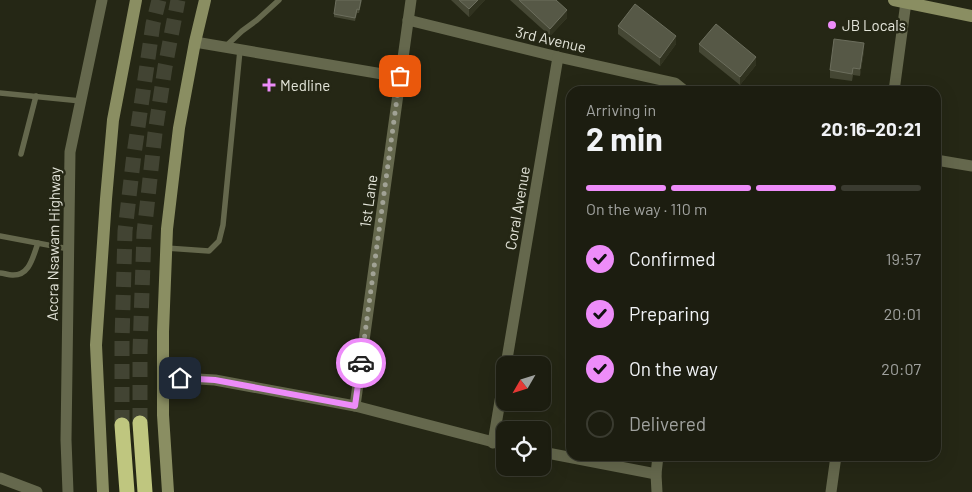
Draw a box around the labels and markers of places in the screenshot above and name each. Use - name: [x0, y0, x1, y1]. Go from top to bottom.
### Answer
- place label: JB Locals: [842, 16, 906, 34]
- marker: JB Locals: [826, 19, 838, 31]
- pin: [379, 55, 421, 97]
- place label: Medline: [280, 76, 330, 94]
- marker: Medline: [262, 78, 276, 92]
- pin: [159, 357, 201, 399]

